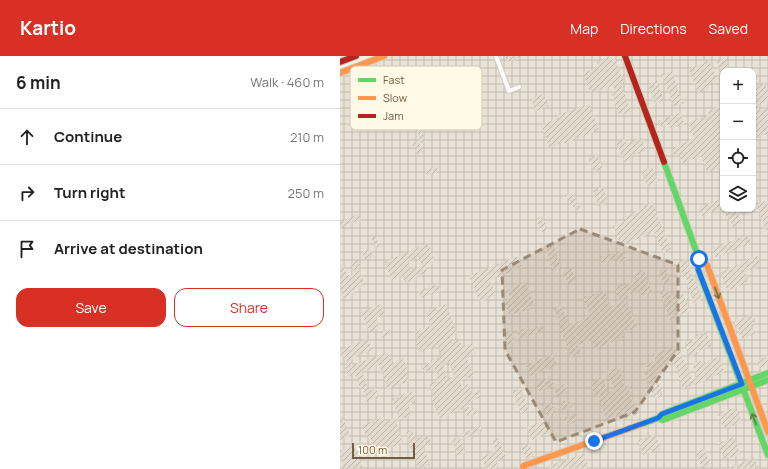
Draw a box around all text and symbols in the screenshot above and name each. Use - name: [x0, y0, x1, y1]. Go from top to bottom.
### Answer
- text: Kartio: [20, 15, 76, 41]
- text: Map: [570, 19, 598, 38]
- text: Directions: [620, 19, 687, 38]
- text: Saved: [709, 19, 748, 38]
- legend: [350, 66, 482, 130]
- map controls: [720, 68, 756, 212]
- button: +: [720, 68, 756, 104]
- text: 6 min: [16, 71, 61, 94]
- text: Fast: [383, 72, 405, 87]
- text: Walk · 460 m: [250, 73, 324, 91]
- text: Slow: [383, 90, 408, 105]
- button: −: [720, 104, 756, 140]
- text: Jam: [383, 108, 404, 123]
- icon: ahead: [16, 126, 38, 148]
- text: Continue: [54, 126, 122, 147]
- text: 210 m: [290, 128, 324, 146]
- button: locate: [720, 140, 756, 176]
- button: layers: [720, 176, 756, 212]
- icon: right: [16, 182, 38, 204]
- text: Turn right: [54, 182, 125, 203]
- text: 250 m: [288, 184, 324, 202]
- icon: arrive: [16, 238, 38, 260]
- text: Arrive at destination: [54, 238, 203, 259]
- route start: [690, 250, 708, 268]
- one-way arrow: [713, 286, 721, 298]
- button: Save: [16, 288, 166, 327]
- button: Share: [174, 288, 324, 327]
- one-way arrow: [750, 413, 758, 425]
- route end: [585, 432, 603, 450]
- scale bar: [352, 441, 415, 460]
- text: 100 m: [358, 442, 387, 457]

